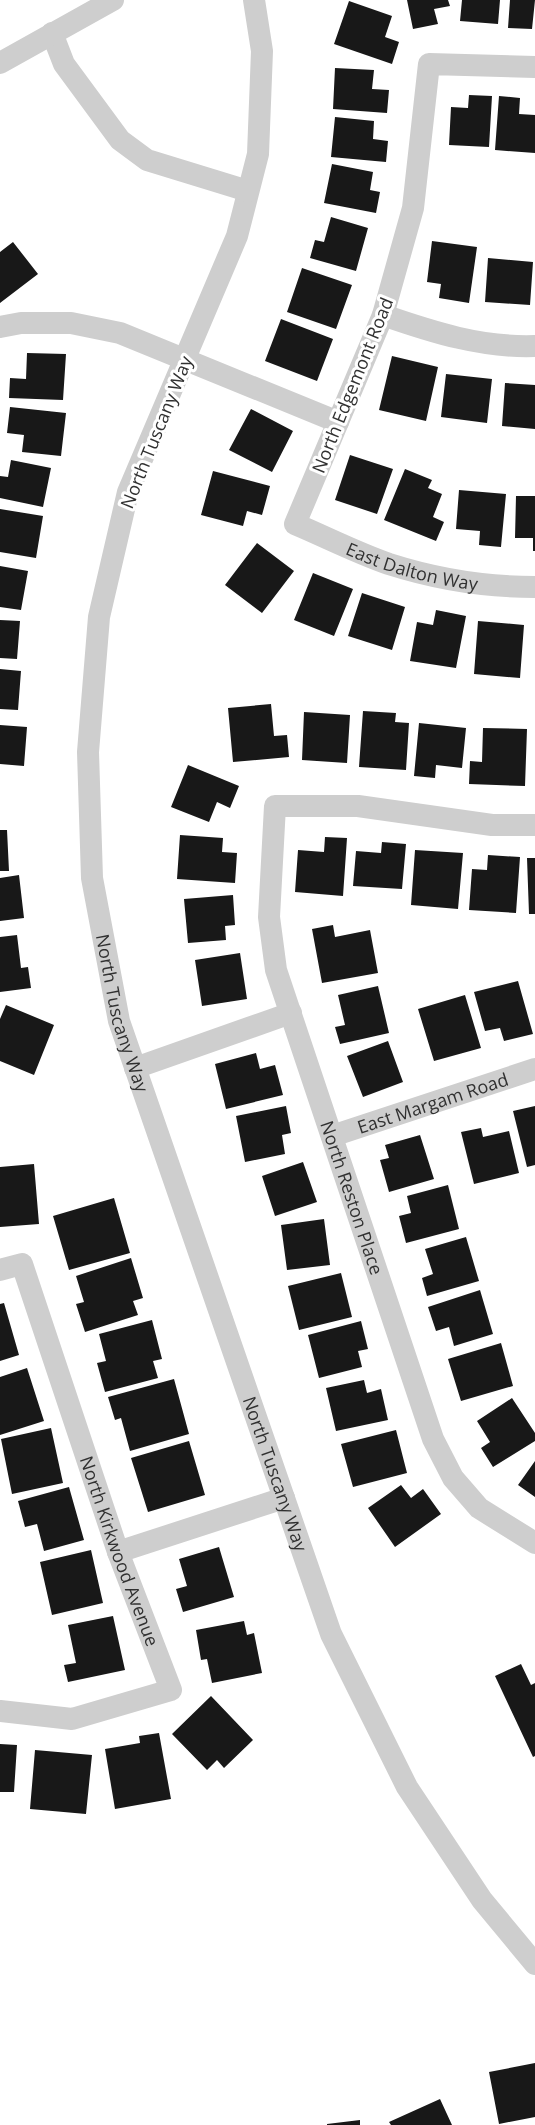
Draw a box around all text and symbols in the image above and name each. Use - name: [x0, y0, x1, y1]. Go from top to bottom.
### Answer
- street label: North Edgemont Road: [306, 294, 398, 476]
- street label: North Tuscany Way: [114, 351, 198, 512]
- street label: East Dalton Way: [342, 536, 480, 595]
- street label: North Tuscany Way: [91, 932, 155, 1096]
- street label: East Margam Road: [354, 1067, 511, 1139]
- street label: North Reston Place: [315, 1118, 389, 1278]
- street label: North Tuscany Way: [238, 1393, 314, 1555]
- street label: North Kirkwood Avenue: [75, 1453, 165, 1649]

